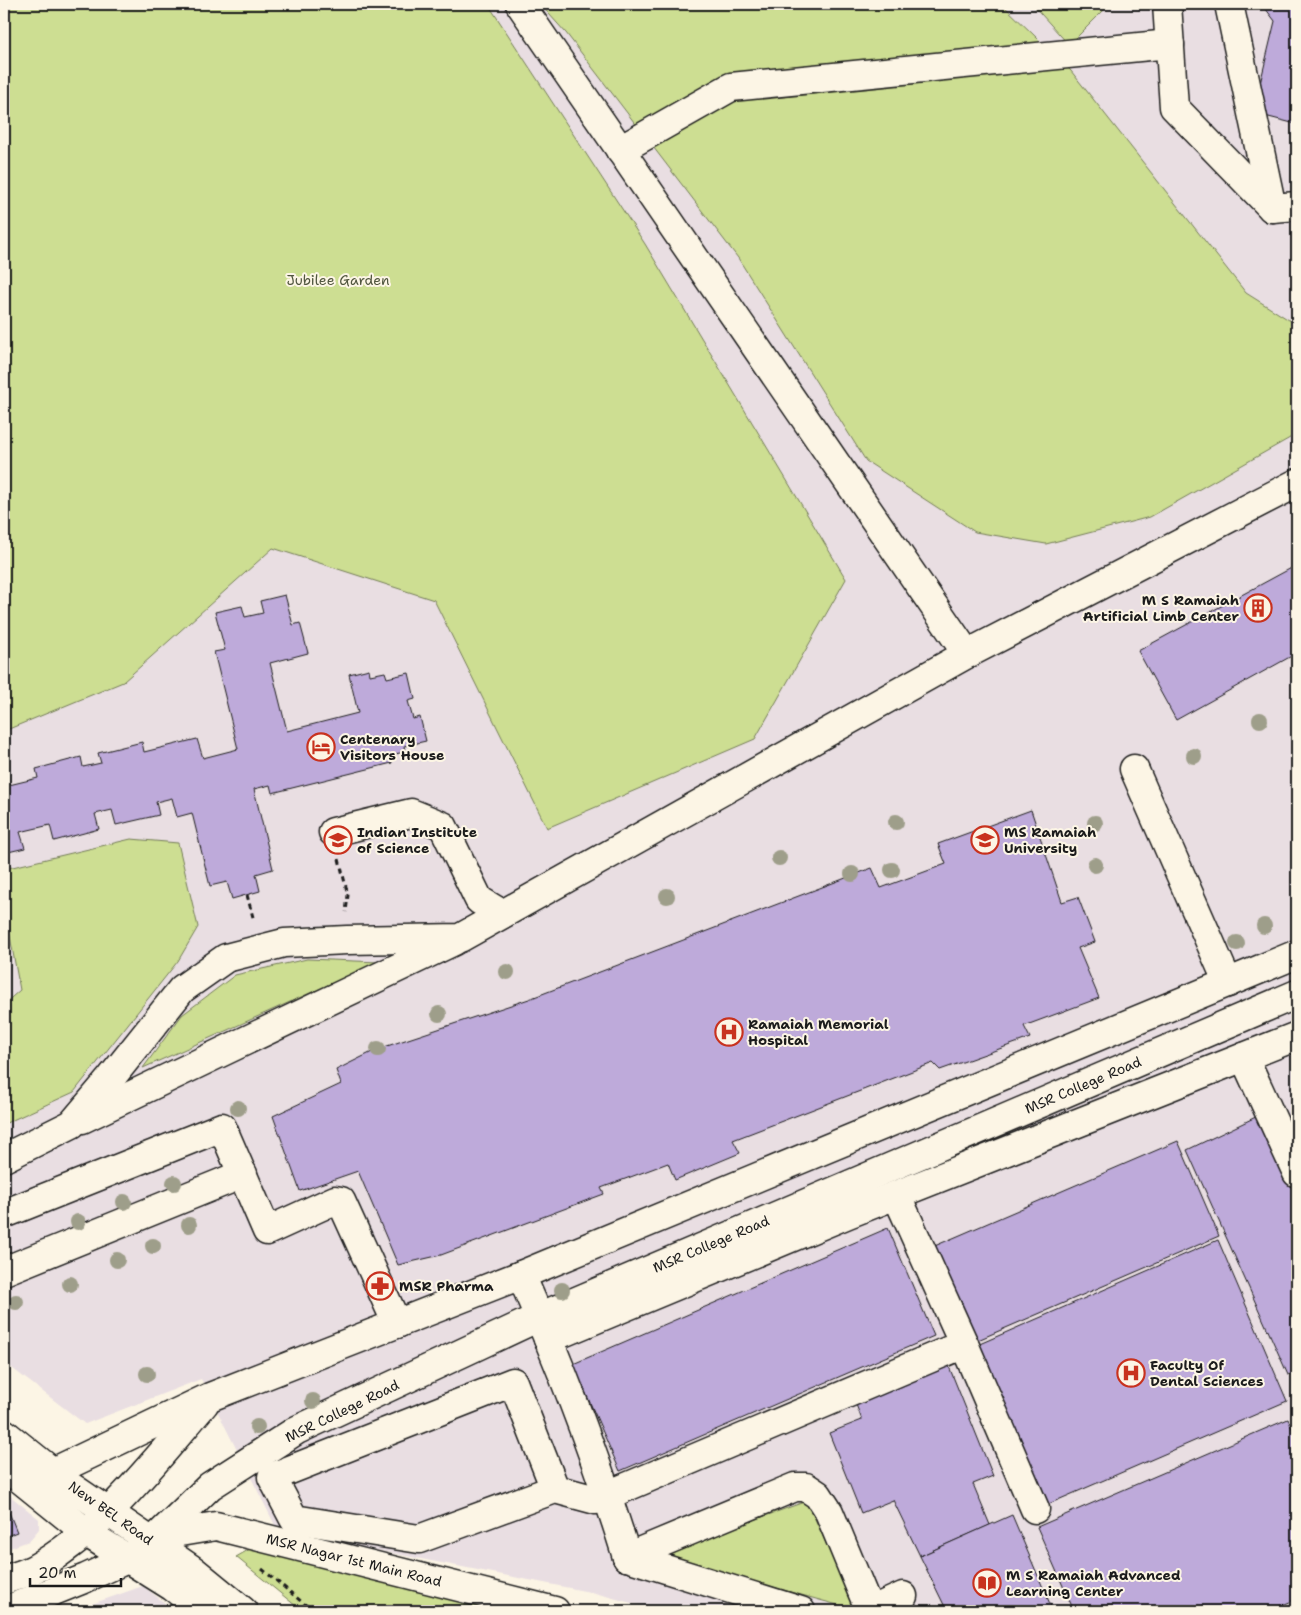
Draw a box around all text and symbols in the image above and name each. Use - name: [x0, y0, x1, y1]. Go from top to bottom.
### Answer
- park label: Jubilee Garden: [286, 271, 390, 289]
- place label: M S Ramaiah Artificial Limb Center: [1083, 591, 1239, 625]
- building icon: M S Ramaiah Artificial Limb Center: [1243, 593, 1273, 623]
- place label: Centenary Visitors House: [340, 730, 444, 764]
- hotel icon: Centenary Visitors House: [306, 732, 336, 762]
- place label: Indian Institute of Science: [357, 823, 477, 857]
- place label: MS Ramaiah University: [1004, 823, 1097, 857]
- school or university icon: Indian Institute of Science: [323, 825, 353, 855]
- school or university icon: MS Ramaiah University: [970, 825, 1000, 855]
- place label: Ramaiah Memorial Hospital: [748, 1015, 889, 1049]
- hospital icon: Ramaiah Memorial Hospital: [714, 1017, 744, 1047]
- street label: MSR College Road: [1022, 1052, 1144, 1118]
- street label: MSR College Road: [650, 1211, 772, 1277]
- pharmacy icon: MSR Pharma: [365, 1271, 395, 1301]
- place label: MSR Pharma: [399, 1277, 494, 1295]
- place label: Faculty Of Dental Sciences: [1150, 1356, 1263, 1390]
- hospital icon: Faculty Of Dental Sciences: [1116, 1358, 1146, 1388]
- street label: MSR College Road: [282, 1376, 402, 1446]
- street label: New BEL Road: [65, 1477, 157, 1549]
- street label: MSR Nagar 1st Main Road: [264, 1529, 444, 1591]
- scale bar: [30, 1555, 121, 1587]
- text: 20 m: [38, 1563, 77, 1583]
- place label: M S Ramaiah Advanced Learning Center: [1006, 1566, 1181, 1600]
- library icon: M S Ramaiah Advanced Learning Center: [972, 1568, 1002, 1598]

